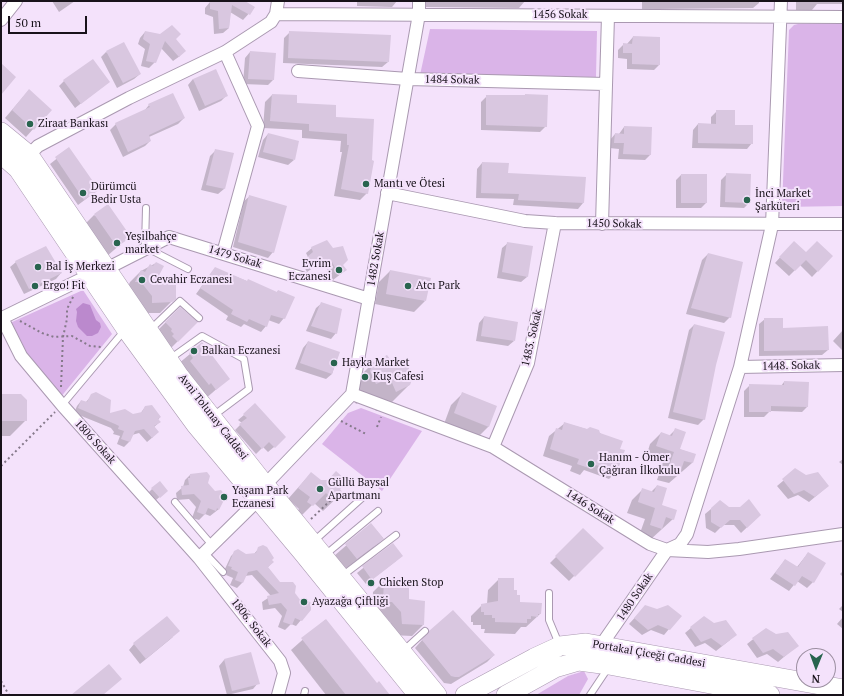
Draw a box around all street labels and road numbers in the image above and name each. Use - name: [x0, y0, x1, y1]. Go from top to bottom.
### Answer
- street label: 1456 Sokak: [532, 8, 588, 22]
- street label: 1484 Sokak: [424, 73, 480, 87]
- street label: 1450 Sokak: [586, 217, 642, 231]
- street label: 1482 Sokak: [365, 231, 387, 287]
- street label: 1479 Sokak: [207, 243, 263, 271]
- street label: 1483. Sokak: [519, 308, 545, 368]
- street label: 1448. Sokak: [762, 359, 820, 373]
- street label: Avni Tolunay Caddesi: [175, 371, 251, 463]
- street label: 1806 Sokak: [72, 417, 118, 467]
- street label: 1446 Sokak: [563, 487, 617, 527]
- street label: 1480 Sokak: [614, 571, 656, 623]
- street label: 1806. Sokak: [228, 596, 274, 650]
- street label: Portakal Çiceği Caddesi: [591, 638, 707, 670]

